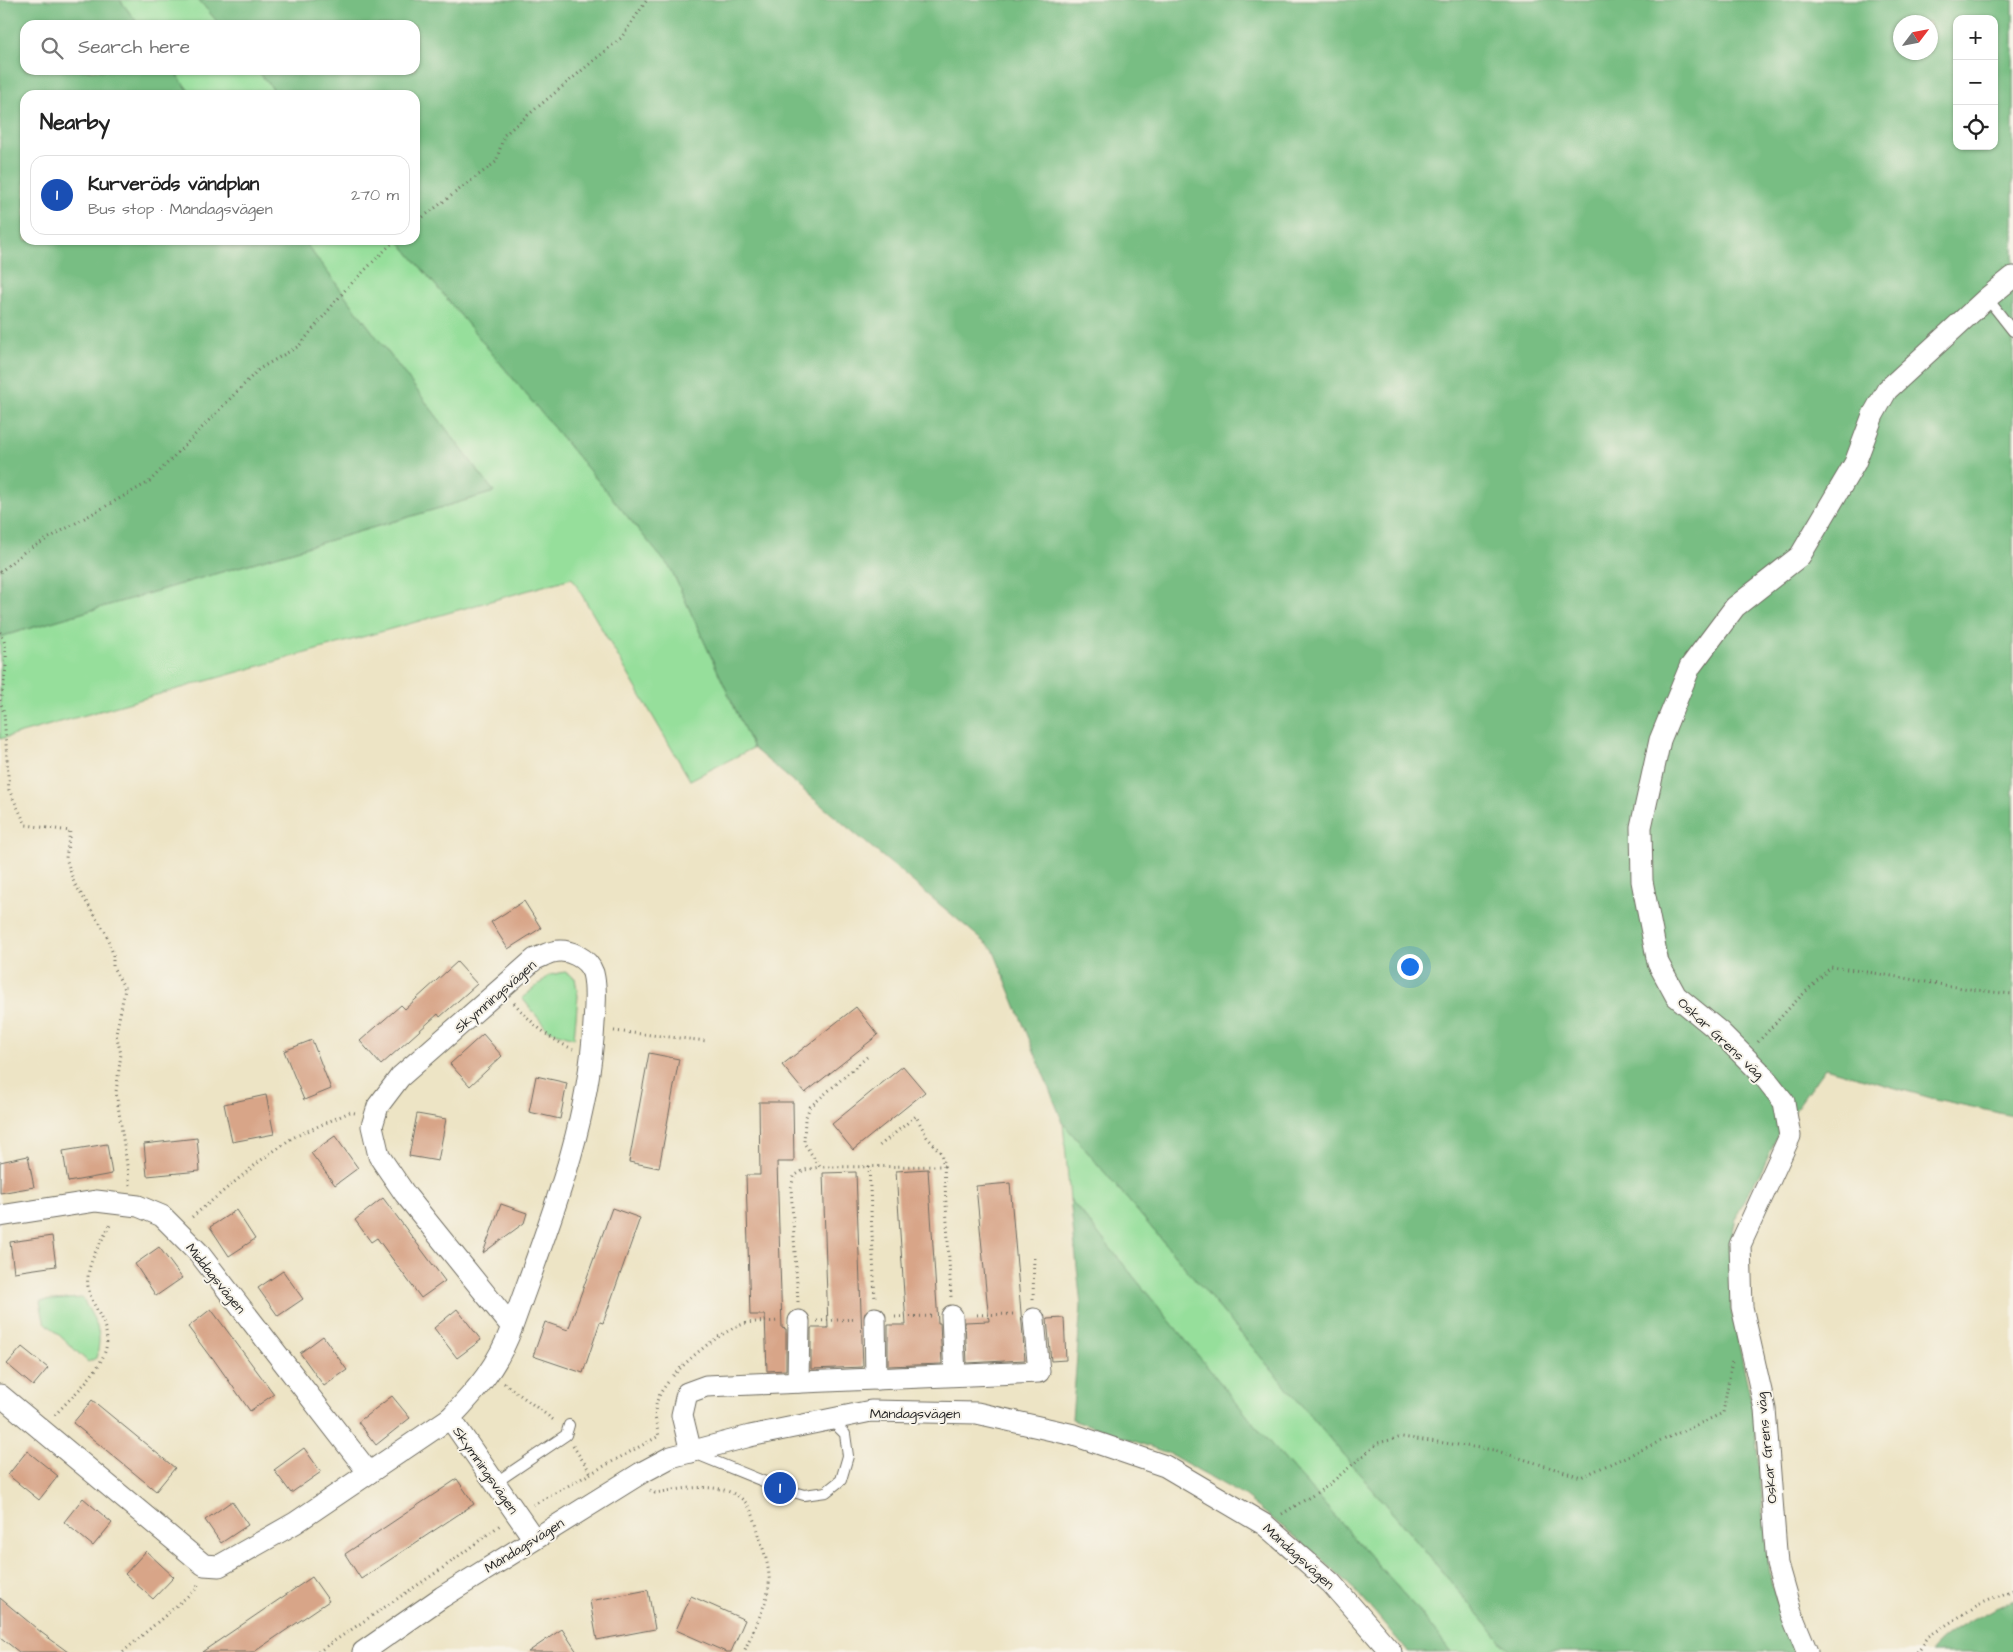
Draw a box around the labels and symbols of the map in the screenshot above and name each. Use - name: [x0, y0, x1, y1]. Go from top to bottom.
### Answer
- north arrow: [1893, 15, 1938, 60]
- your location: [1397, 954, 1423, 980]
- street label: Skymningsvägen: [450, 956, 541, 1038]
- street label: Oskar Grens väg: [1673, 993, 1768, 1084]
- street label: Middagsvägen: [181, 1239, 250, 1318]
- street label: Oskar Grens väg: [1751, 1391, 1783, 1504]
- street label: Måndagsvägen: [870, 1404, 960, 1424]
- street label: Skymningsvägen: [448, 1423, 523, 1518]
- pin: 1: [764, 1469, 796, 1507]
- street label: Måndagsvägen: [481, 1513, 568, 1578]
- street label: Måndagsvägen: [1258, 1519, 1339, 1594]

